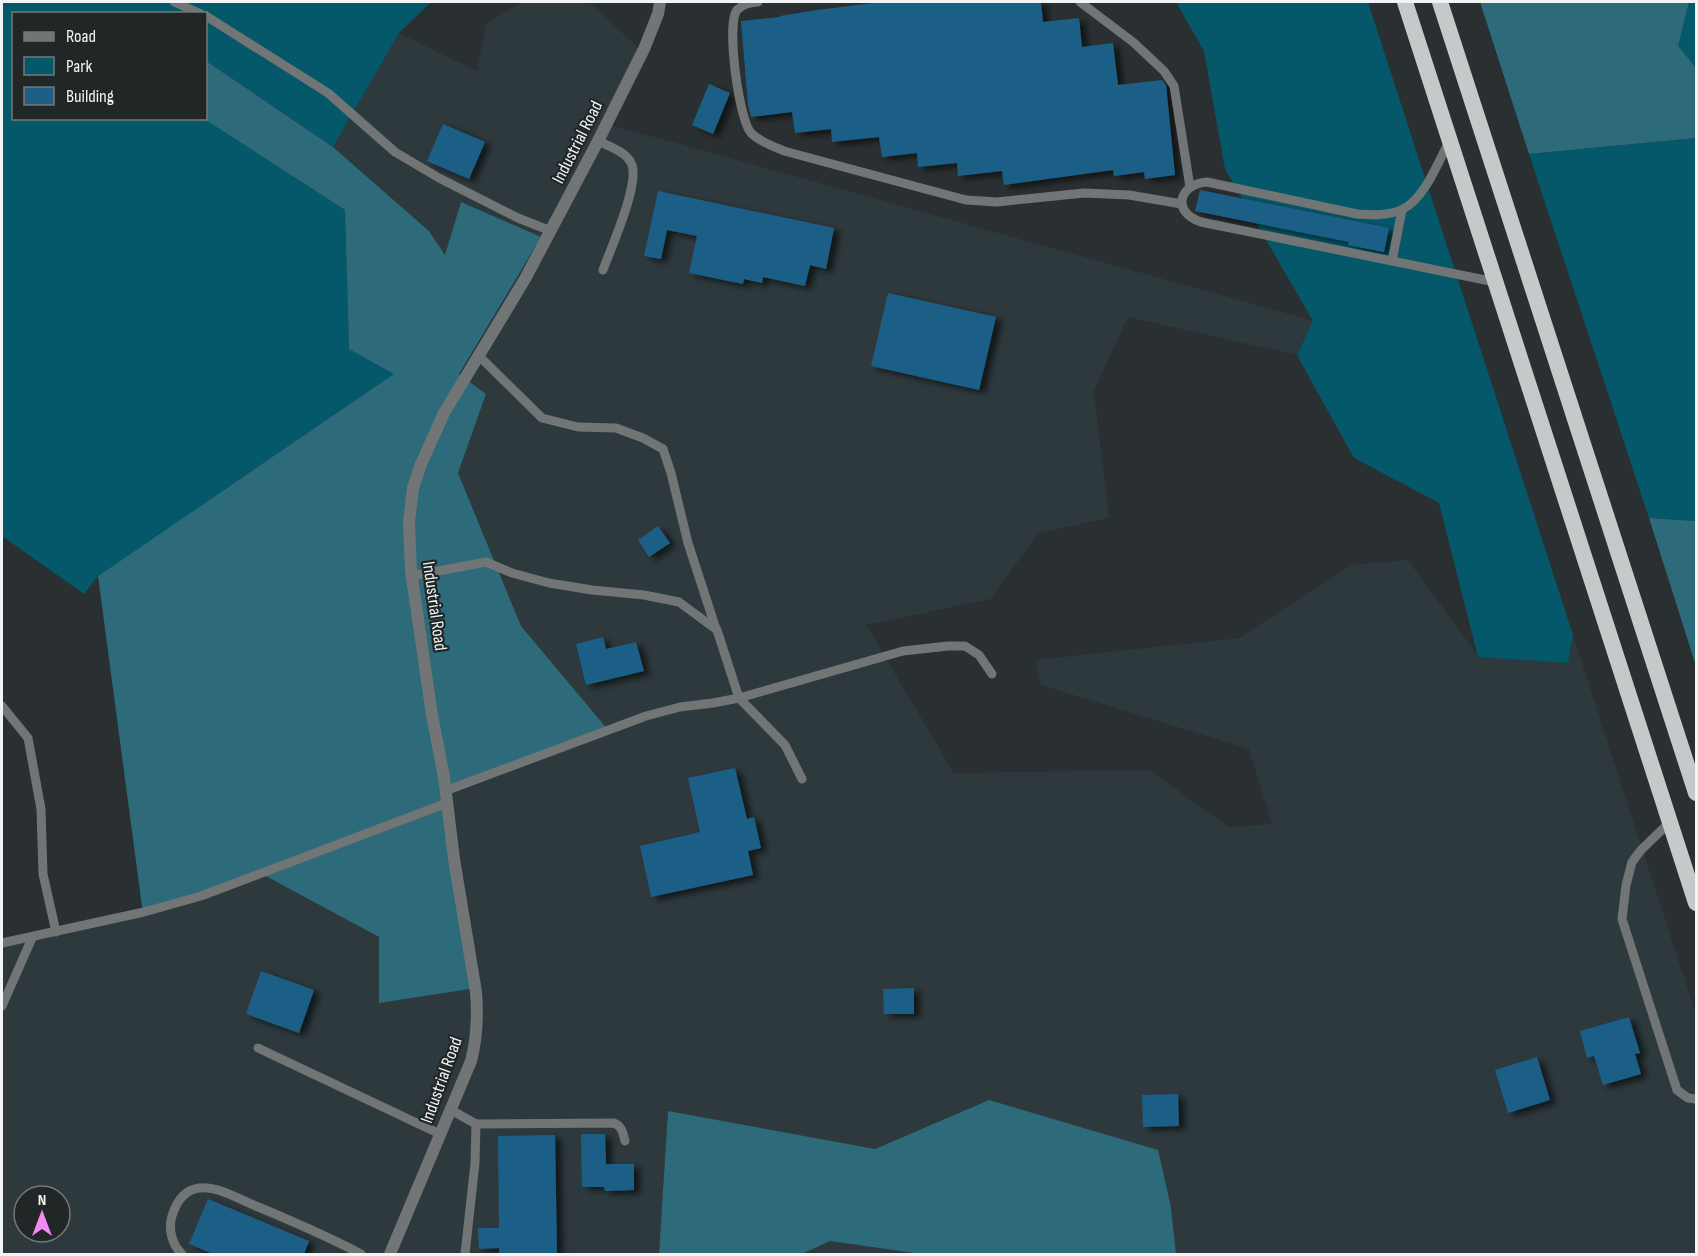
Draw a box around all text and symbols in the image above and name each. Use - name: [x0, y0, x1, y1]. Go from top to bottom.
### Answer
- legend: [12, 12, 207, 120]
- text: Road: [66, 26, 96, 47]
- text: Park: [66, 56, 92, 77]
- text: Building: [66, 86, 114, 107]
- street label: Industrial Road: [548, 97, 607, 187]
- street label: Industrial Road: [418, 560, 451, 652]
- street label: Industrial Road: [416, 1034, 467, 1126]
- north arrow: [12, 1184, 72, 1244]
- text: N: [38, 1191, 46, 1210]

